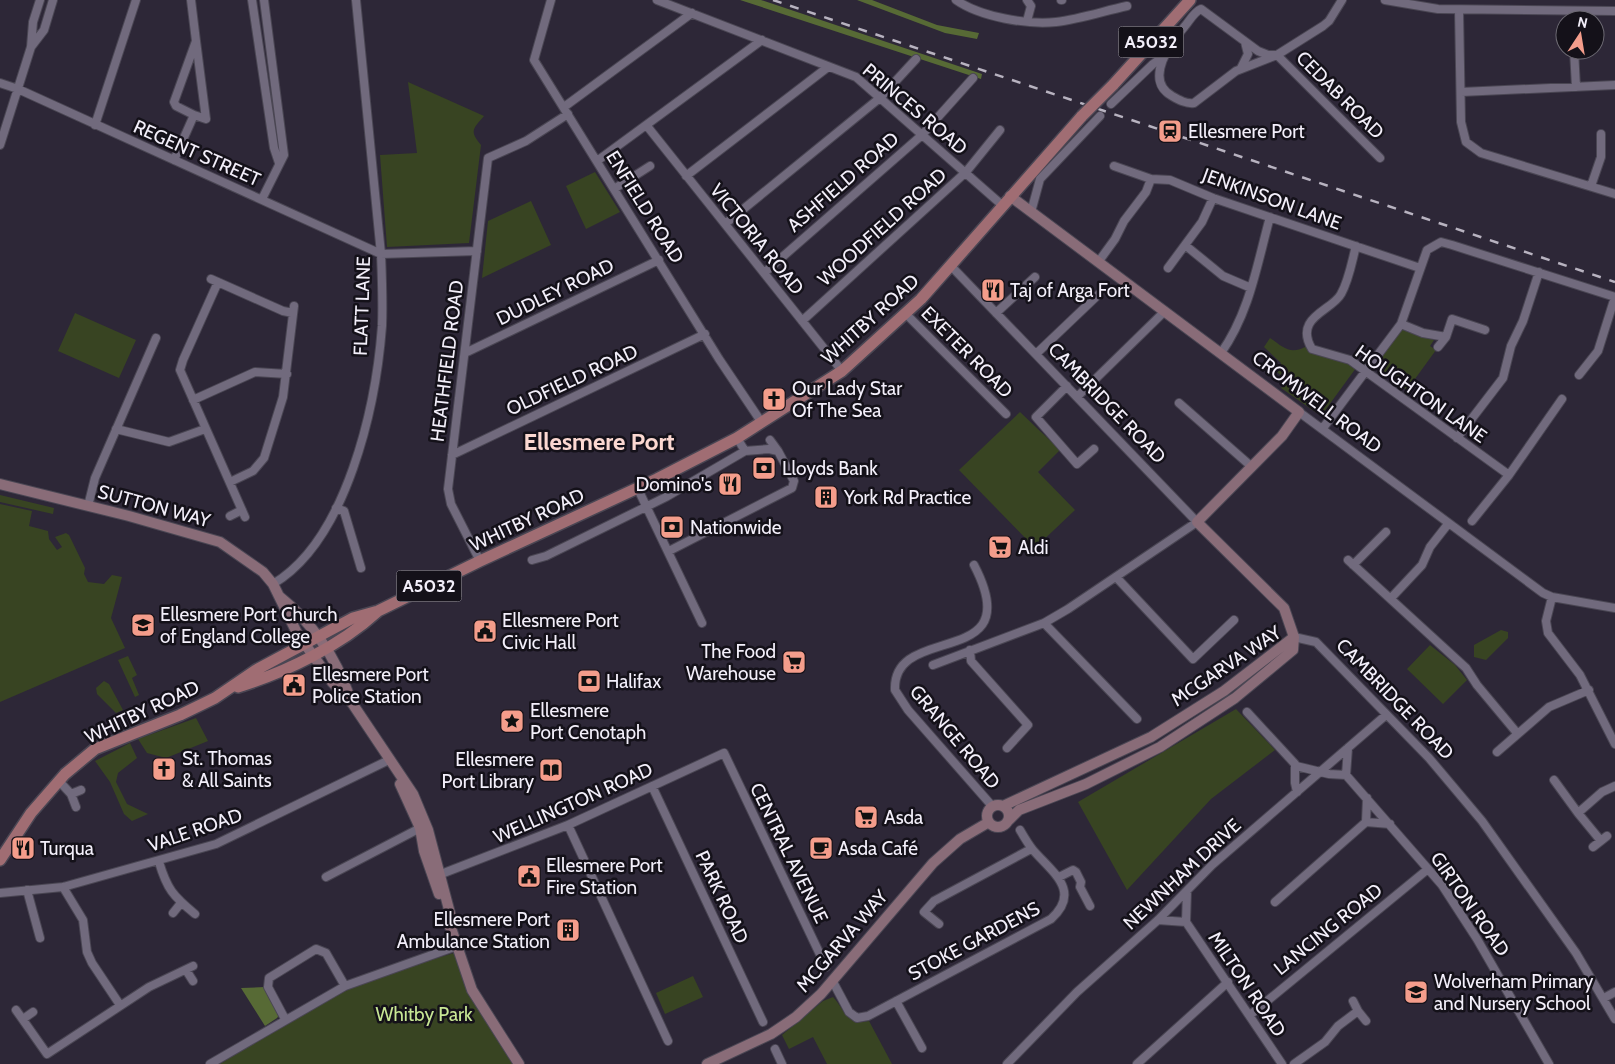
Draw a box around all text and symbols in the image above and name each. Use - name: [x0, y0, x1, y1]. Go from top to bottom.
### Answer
- north arrow: [1555, 10, 1605, 60]
- text: N: [1576, 12, 1589, 32]
- road number: A5032: [1118, 27, 1184, 58]
- street label: CEDAB ROAD: [1291, 46, 1389, 144]
- street label: PRINCES ROAD: [858, 59, 972, 160]
- street label: REGENT STREET: [130, 115, 264, 191]
- station icon: Ellesmere Port: [1157, 118, 1183, 144]
- place label: Ellesmere Port: [1188, 120, 1305, 143]
- street label: ASHFIELD ROAD: [782, 127, 904, 237]
- street label: ENFIELD ROAD: [601, 147, 689, 268]
- street label: WOODFIELD ROAD: [813, 163, 951, 291]
- street label: JENKINSON LANE: [1198, 163, 1345, 235]
- street label: VICTORIA ROAD: [705, 179, 809, 299]
- street label: DUDLEY ROAD: [492, 254, 618, 330]
- street label: FLATT LANE: [349, 256, 375, 356]
- street label: WHITBY ROAD: [816, 269, 924, 369]
- restaurant icon: Taj of Arga Fort: [980, 277, 1006, 303]
- street label: HEATHFIELD ROAD: [426, 279, 468, 443]
- place label: Taj of Arga Fort: [1010, 279, 1130, 302]
- street label: EXETER ROAD: [916, 301, 1018, 403]
- street label: CAMBRIDGE ROAD: [1043, 338, 1171, 468]
- street label: OLDFIELD ROAD: [503, 339, 641, 420]
- street label: HOUGHTON LANE: [1351, 340, 1491, 448]
- street label: CROMWELL ROAD: [1248, 346, 1386, 458]
- place label: Our Lady Star Of The Sea: [792, 377, 902, 422]
- church icon: Our Lady Star Of The Sea: [761, 386, 787, 412]
- district label: Ellesmere Port: [523, 427, 675, 456]
- bank icon: Lloyds Bank: [751, 455, 777, 481]
- place label: Lloyds Bank: [782, 457, 878, 480]
- restaurant icon: Domino's: [717, 471, 743, 497]
- place label: Domino's: [636, 473, 712, 496]
- street label: SUTTON WAY: [95, 480, 213, 532]
- street label: WHITBY ROAD: [466, 483, 588, 557]
- building icon: York Rd Practice: [813, 484, 839, 510]
- place label: York Rd Practice: [843, 486, 972, 509]
- bank icon: Nationwide: [659, 514, 685, 540]
- place label: Nationwide: [690, 516, 782, 539]
- supermarket icon: Aldi: [987, 534, 1013, 560]
- place label: Aldi: [1018, 536, 1049, 559]
- road number: A5032: [396, 570, 462, 602]
- place label: Ellesmere Port Church of England College: [160, 603, 338, 648]
- place label: Ellesmere Port Civic Hall: [502, 609, 619, 654]
- school or university icon: Ellesmere Port Church of England College: [130, 612, 156, 638]
- public building icon: Ellesmere Port Civic Hall: [472, 618, 498, 644]
- street label: MCGARVA WAY: [1167, 621, 1286, 711]
- street label: CAMBRIDGE ROAD: [1331, 634, 1459, 764]
- place label: The Food Warehouse: [686, 640, 776, 685]
- supermarket icon: The Food Warehouse: [781, 649, 807, 675]
- place label: Ellesmere Port Police Station: [312, 663, 429, 708]
- bank icon: Halifax: [576, 668, 602, 694]
- place label: Halifax: [606, 670, 661, 693]
- public building icon: Ellesmere Port Police Station: [281, 672, 307, 698]
- street label: WHITBY ROAD: [81, 675, 203, 749]
- street label: GRANGE ROAD: [905, 680, 1005, 794]
- place label: Ellesmere Port Cenotaph: [530, 699, 646, 744]
- place icon: Ellesmere Port Cenotaph: [499, 708, 525, 734]
- place label: St. Thomas & All Saints: [182, 747, 272, 792]
- place label: Ellesmere Port Library: [442, 748, 534, 793]
- church icon: St. Thomas & All Saints: [151, 756, 177, 782]
- street label: WELLINGTON ROAD: [490, 757, 656, 848]
- library icon: Ellesmere Port Library: [538, 757, 564, 783]
- street label: CENTRAL AVENUE: [745, 779, 833, 927]
- street label: VALE ROAD: [145, 803, 245, 857]
- supermarket icon: Asda: [853, 804, 879, 830]
- place label: Asda: [884, 806, 923, 829]
- street label: NEWNHAM DRIVE: [1118, 814, 1246, 934]
- restaurant icon: Turqua: [10, 835, 36, 861]
- cafe icon: Asda Café: [808, 835, 834, 861]
- place label: Turqua: [40, 837, 94, 860]
- place label: Asda Café: [838, 837, 918, 860]
- street label: PARK ROAD: [691, 847, 754, 947]
- street label: GIRTON ROAD: [1426, 847, 1515, 961]
- place label: Ellesmere Port Fire Station: [546, 854, 663, 899]
- public building icon: Ellesmere Port Fire Station: [516, 863, 542, 889]
- street label: LANCING ROAD: [1269, 878, 1387, 980]
- street label: MCGARVA WAY: [791, 885, 893, 997]
- street label: STOKE GARDENS: [904, 897, 1044, 985]
- place label: Ellesmere Port Ambulance Station: [397, 908, 551, 953]
- building icon: Ellesmere Port Ambulance Station: [555, 917, 581, 943]
- street label: MILTON ROAD: [1203, 927, 1291, 1041]
- place label: Wolverham Primary and Nursery School: [1434, 970, 1594, 1015]
- school or university icon: Wolverham Primary and Nursery School: [1403, 979, 1429, 1005]
- park label: Whitby Park: [375, 1003, 473, 1026]

